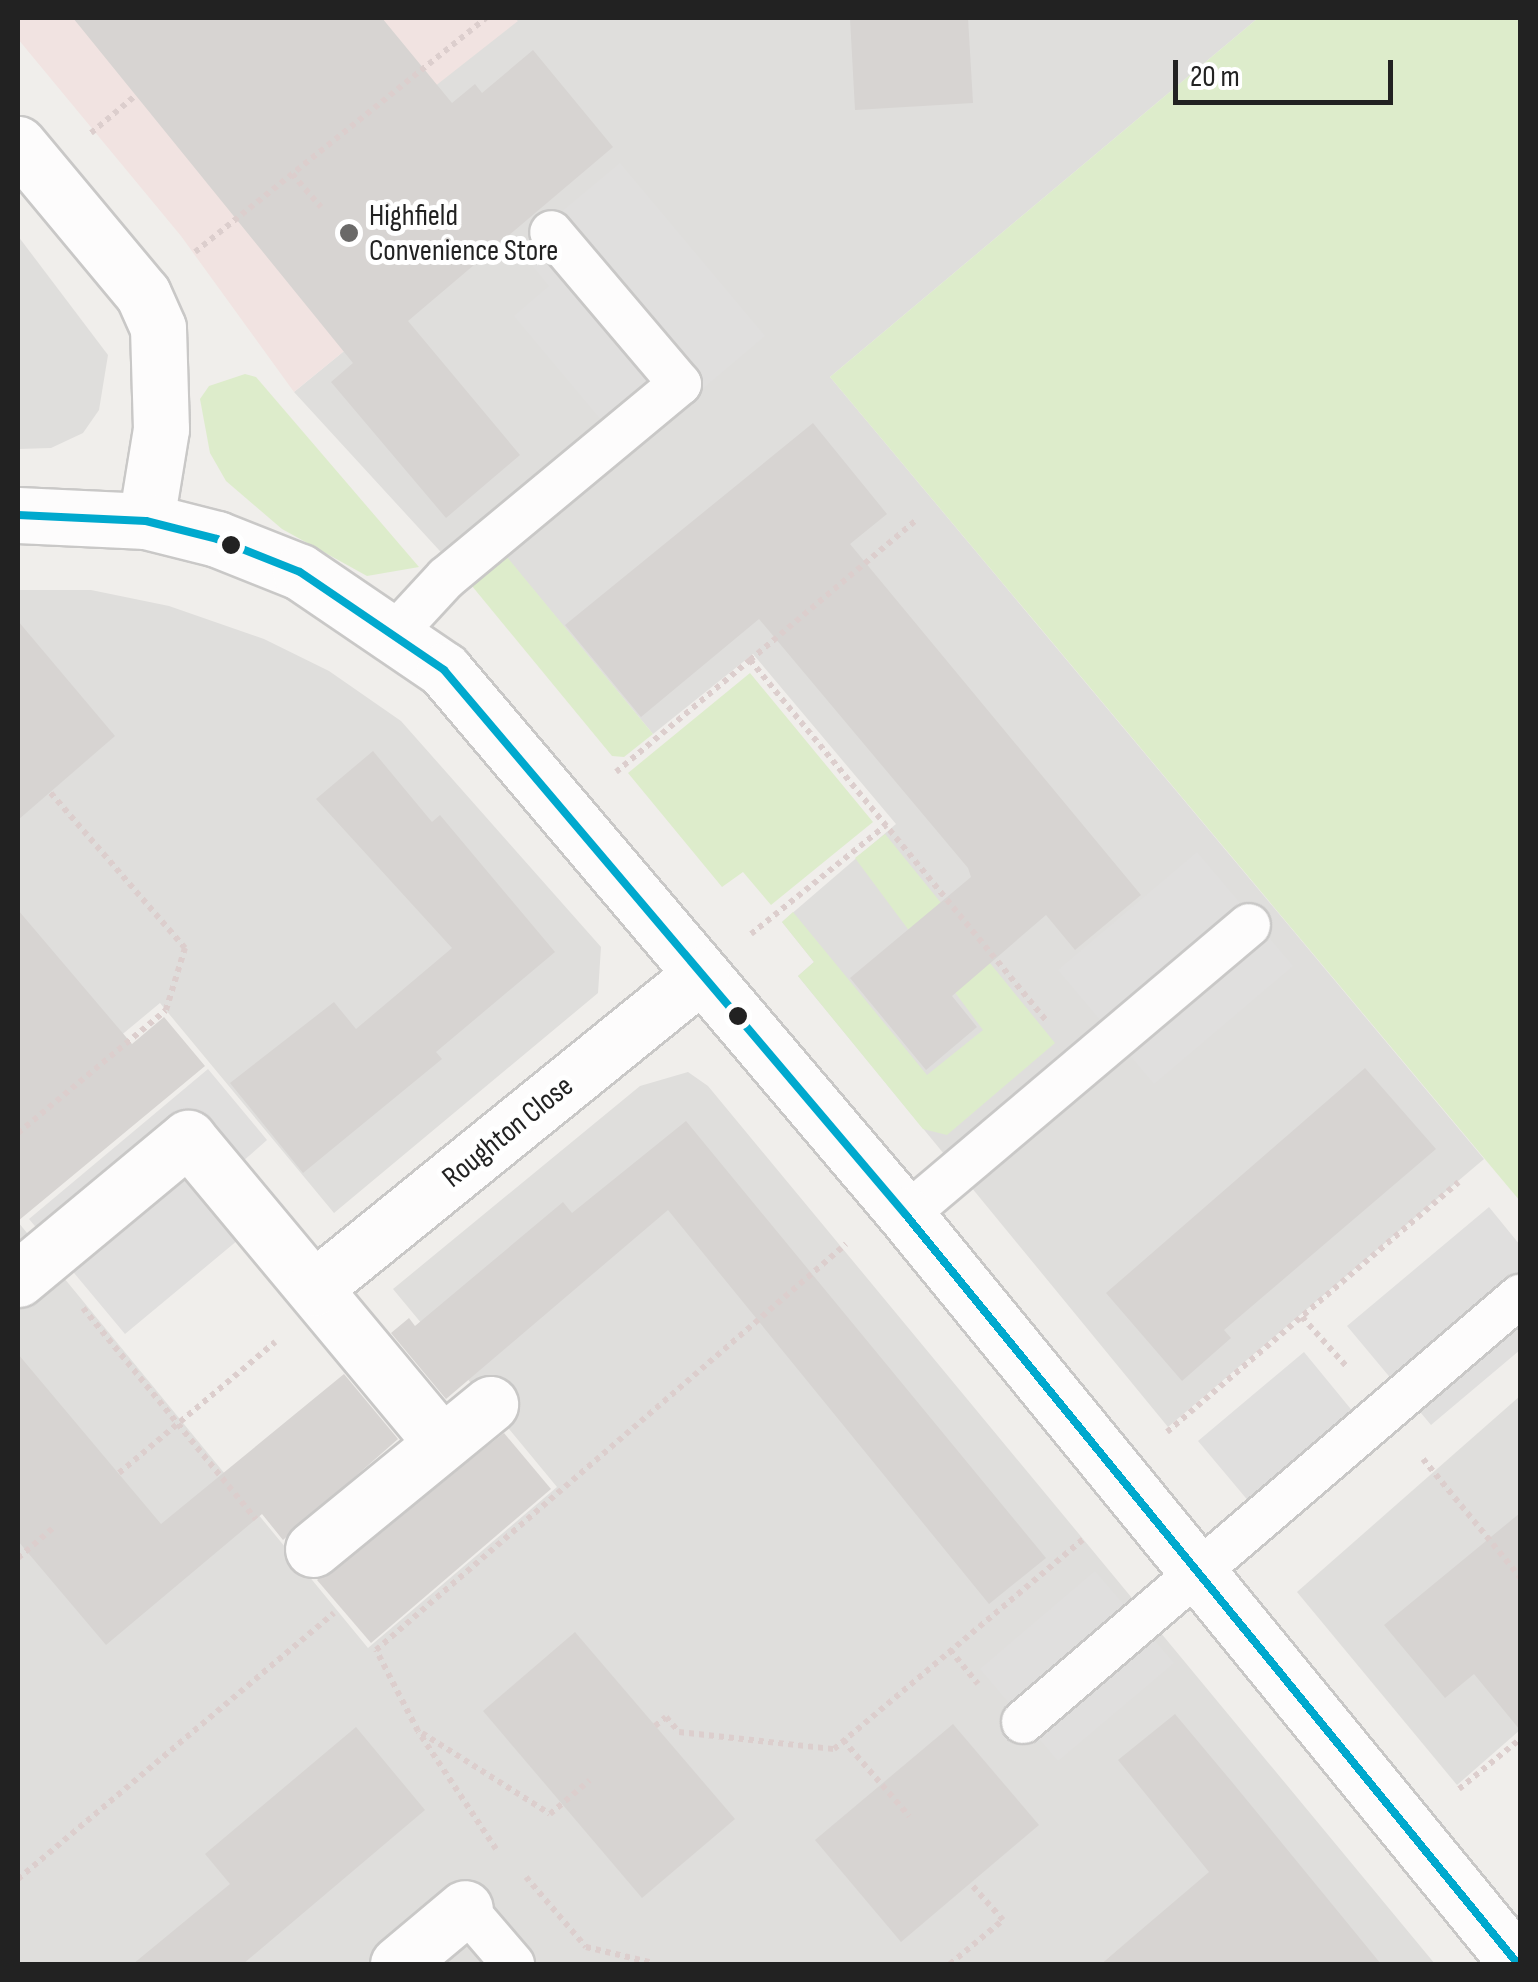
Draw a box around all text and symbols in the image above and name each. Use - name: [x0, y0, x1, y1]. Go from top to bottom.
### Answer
- scale bar: [1178, 40, 1398, 102]
- text: 20 m: [1190, 59, 1240, 95]
- place label: Highfield Convenience Store: [369, 198, 558, 268]
- marker: Highfield Convenience Store: [338, 222, 360, 244]
- unlabelled marker: [221, 535, 241, 555]
- unlabelled marker: [728, 1006, 748, 1026]
- street label: Roughton Close: [435, 1068, 581, 1196]

